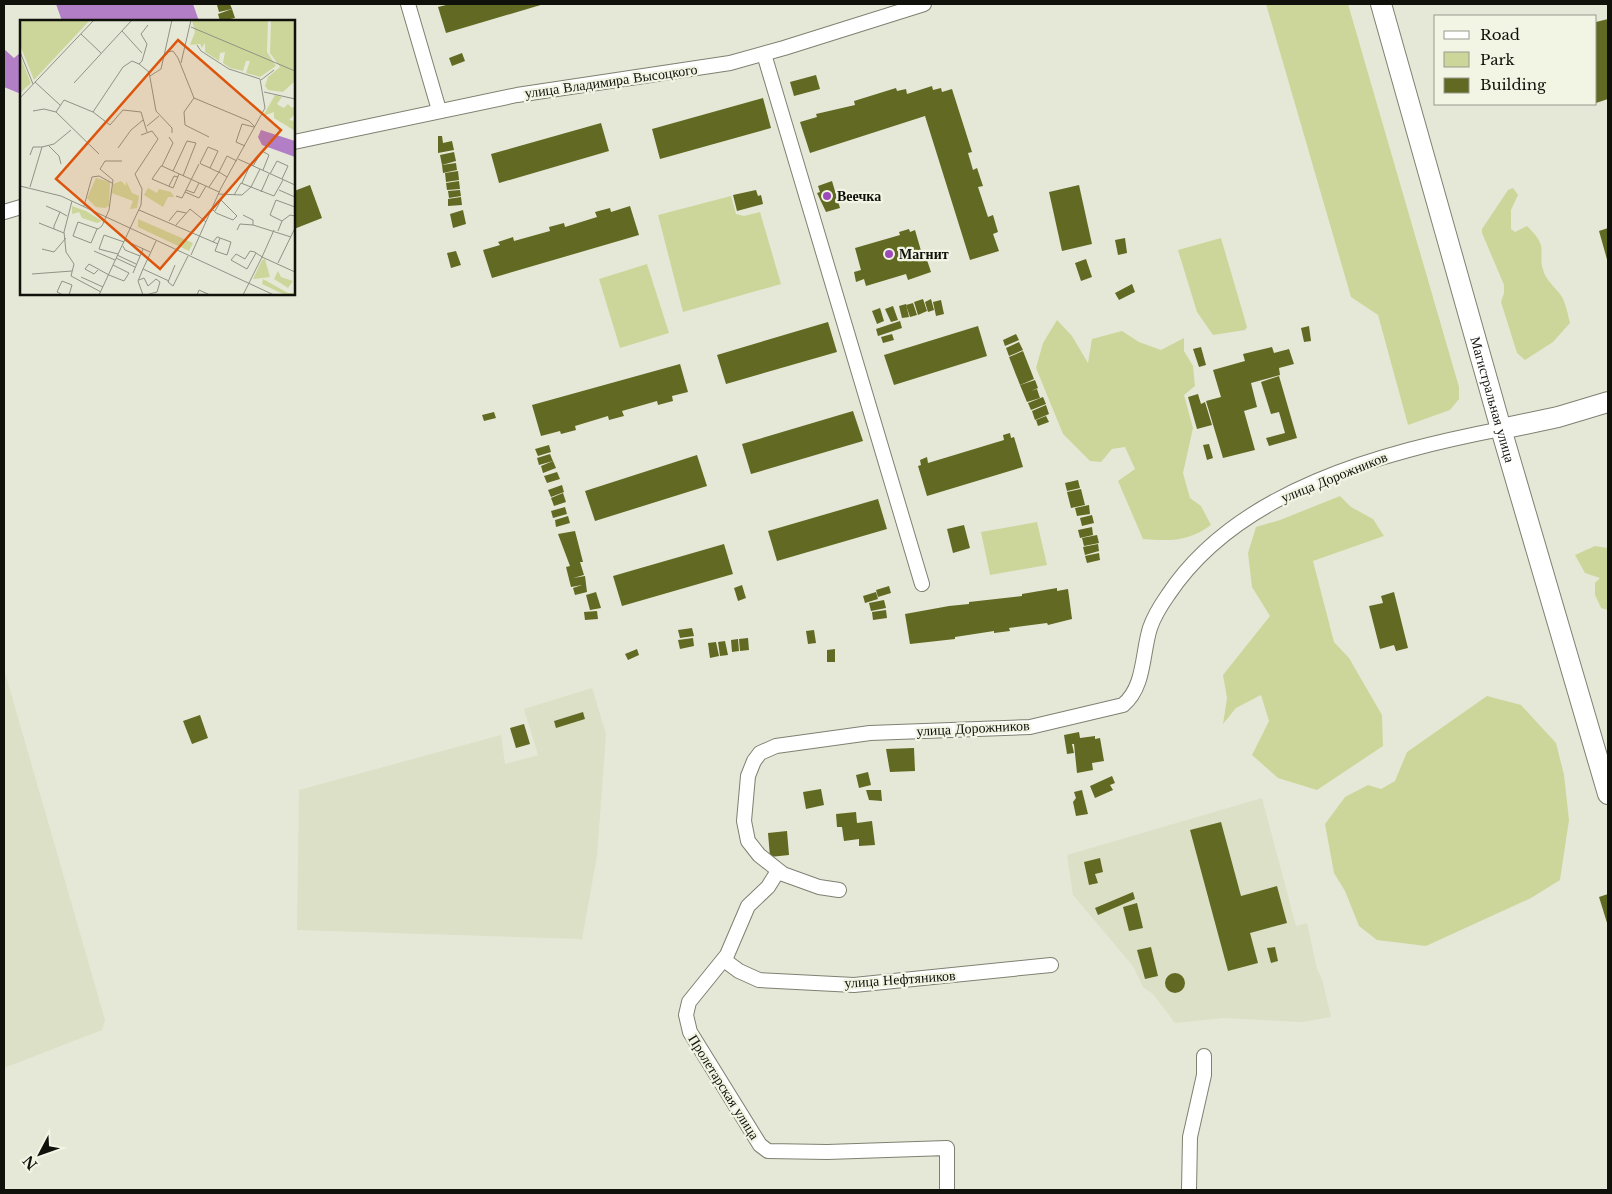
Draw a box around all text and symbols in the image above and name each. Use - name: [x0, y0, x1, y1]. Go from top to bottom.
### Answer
- legend: [1434, 15, 1597, 105]
- inset map: [20, 20, 295, 295]
- text: Road: [1480, 25, 1520, 44]
- text: Park: [1480, 50, 1516, 69]
- street label: улица Владимира Высоцкого: [523, 60, 699, 102]
- text: Building: [1480, 75, 1547, 94]
- place label: Веечка: [837, 187, 881, 205]
- marker: Веечка: [821, 190, 833, 202]
- place label: Магнит: [899, 245, 949, 263]
- marker: Магнит: [883, 248, 895, 260]
- street label: Магистральная улица: [1466, 335, 1520, 465]
- street label: улица Дорожников: [1278, 447, 1390, 507]
- street label: улица Дорожников: [916, 716, 1030, 740]
- street label: улица Нефтяников: [844, 966, 956, 992]
- street label: Пролетарская улица: [684, 1031, 764, 1144]
- north arrow: [15, 1129, 65, 1179]
- text: N: [19, 1152, 41, 1173]

